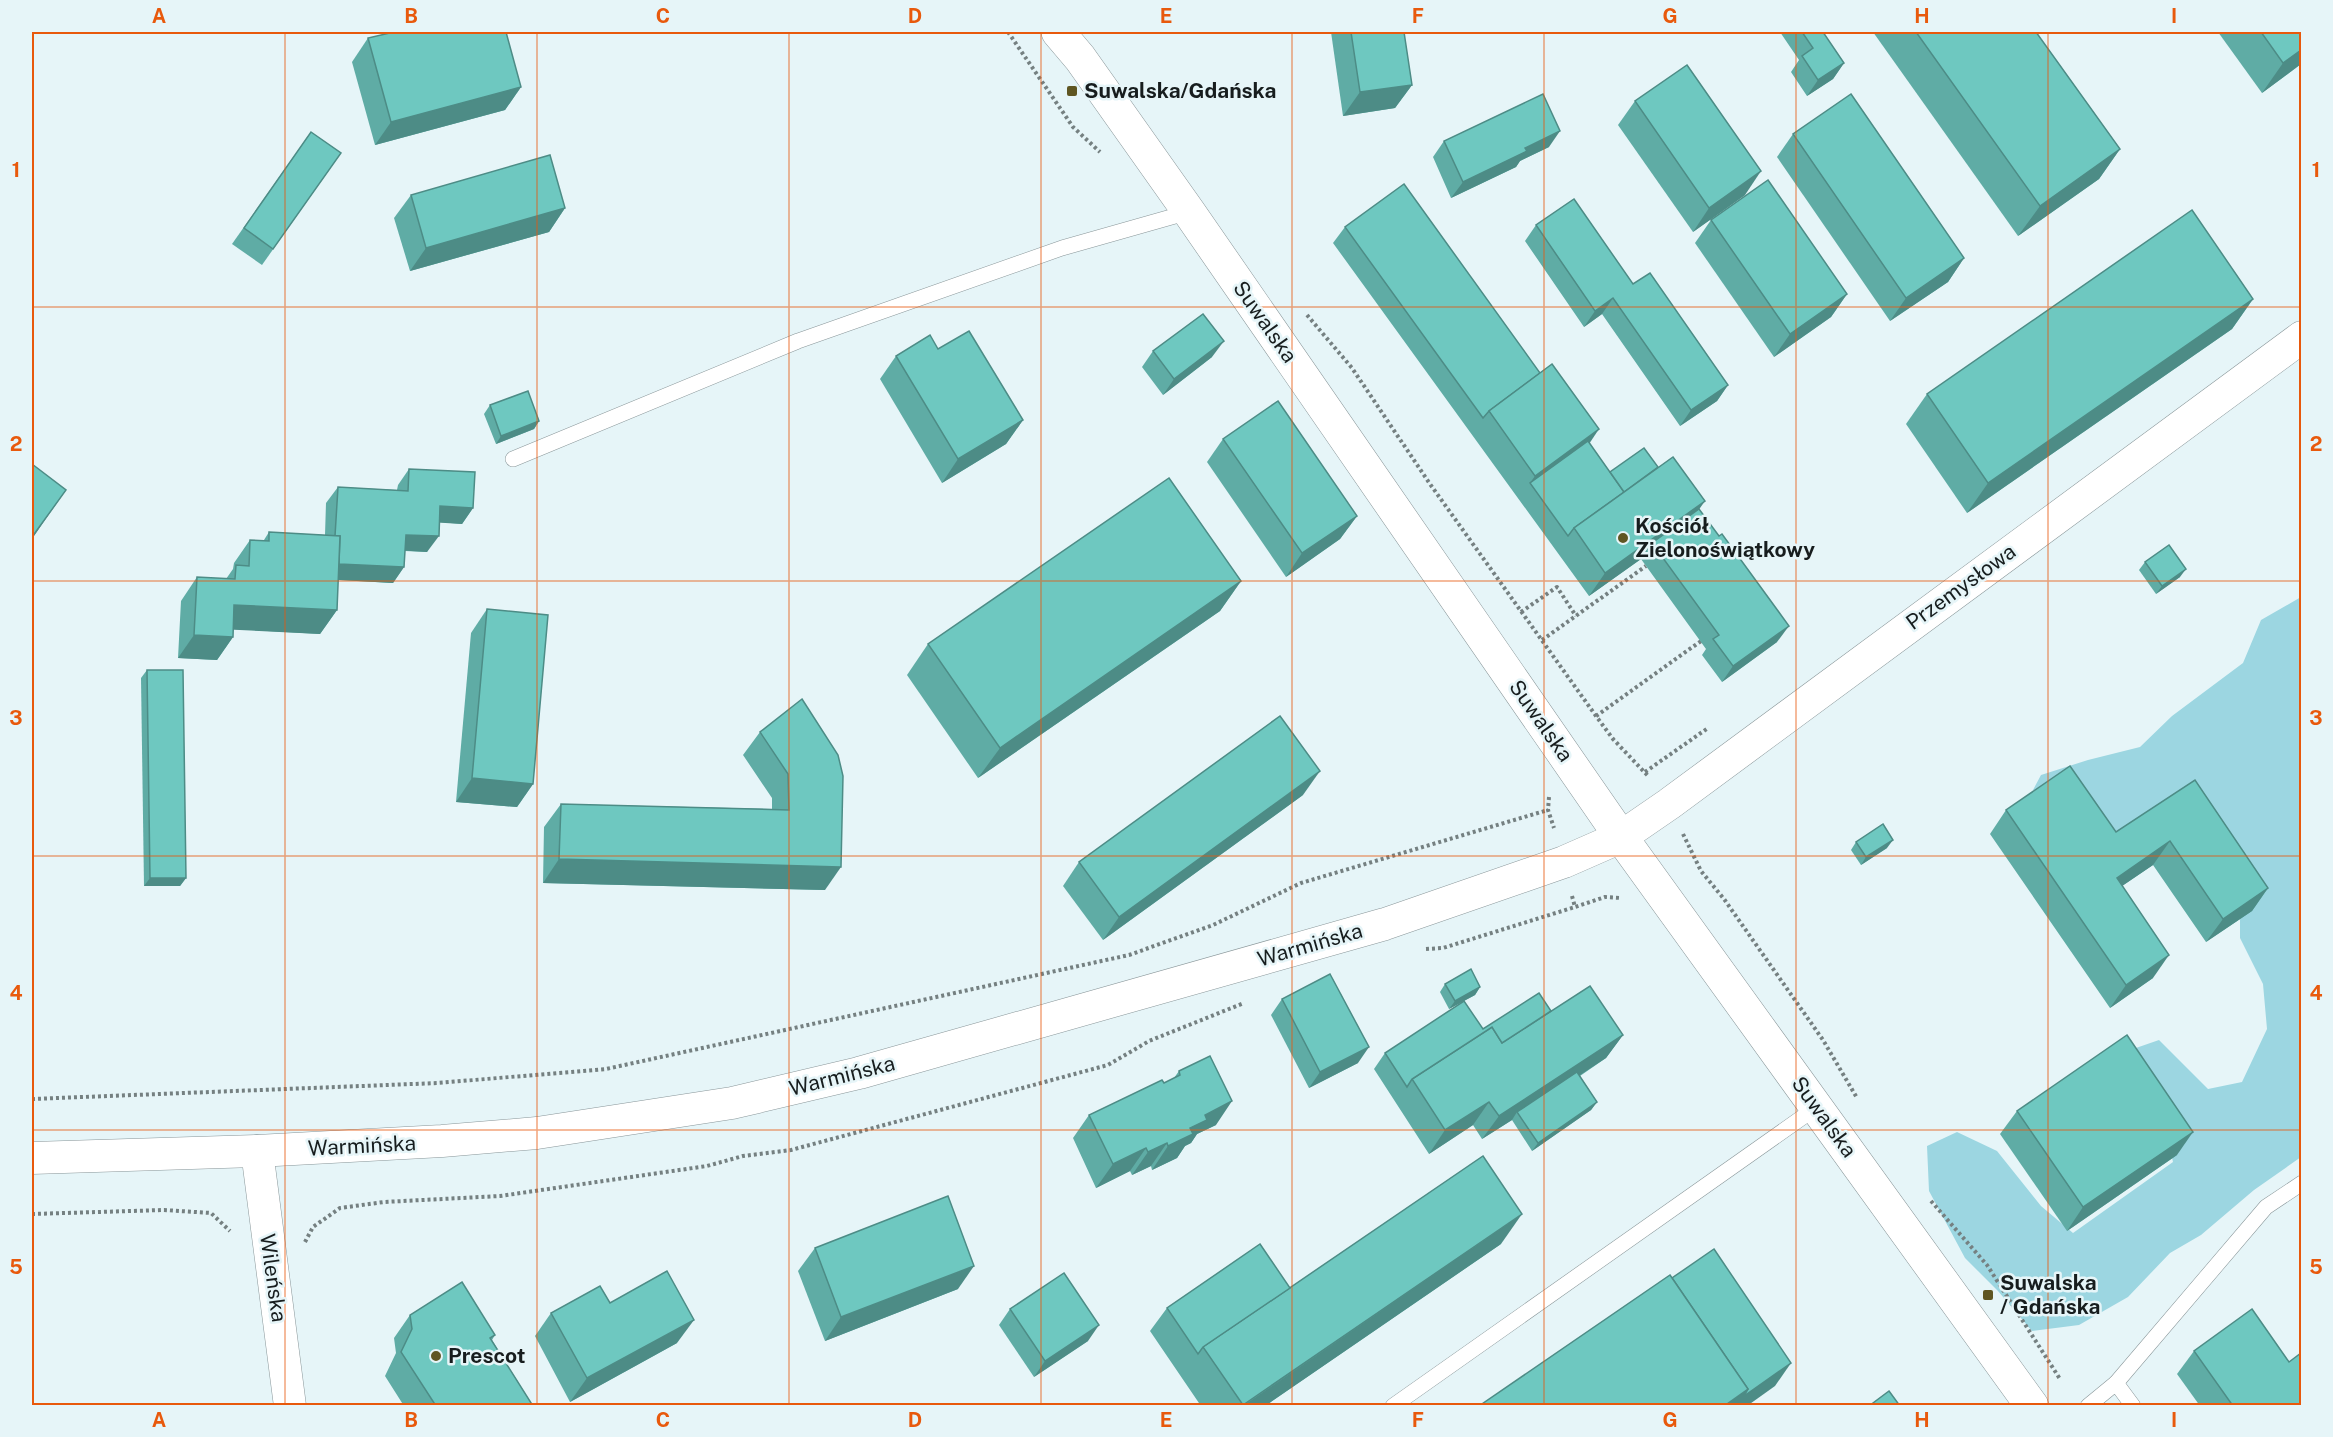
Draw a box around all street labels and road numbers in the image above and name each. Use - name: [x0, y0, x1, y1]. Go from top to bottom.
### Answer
- street label: Suwalska: [1228, 276, 1303, 367]
- street label: Przemysłowa: [1901, 538, 2020, 635]
- street label: Suwalska: [1504, 675, 1579, 766]
- street label: Warmińska: [1254, 918, 1365, 971]
- street label: Warmińska: [786, 1050, 897, 1101]
- street label: Suwalska: [1787, 1071, 1862, 1162]
- street label: Warmińska: [307, 1130, 417, 1161]
- street label: Wileńska: [255, 1232, 292, 1324]

